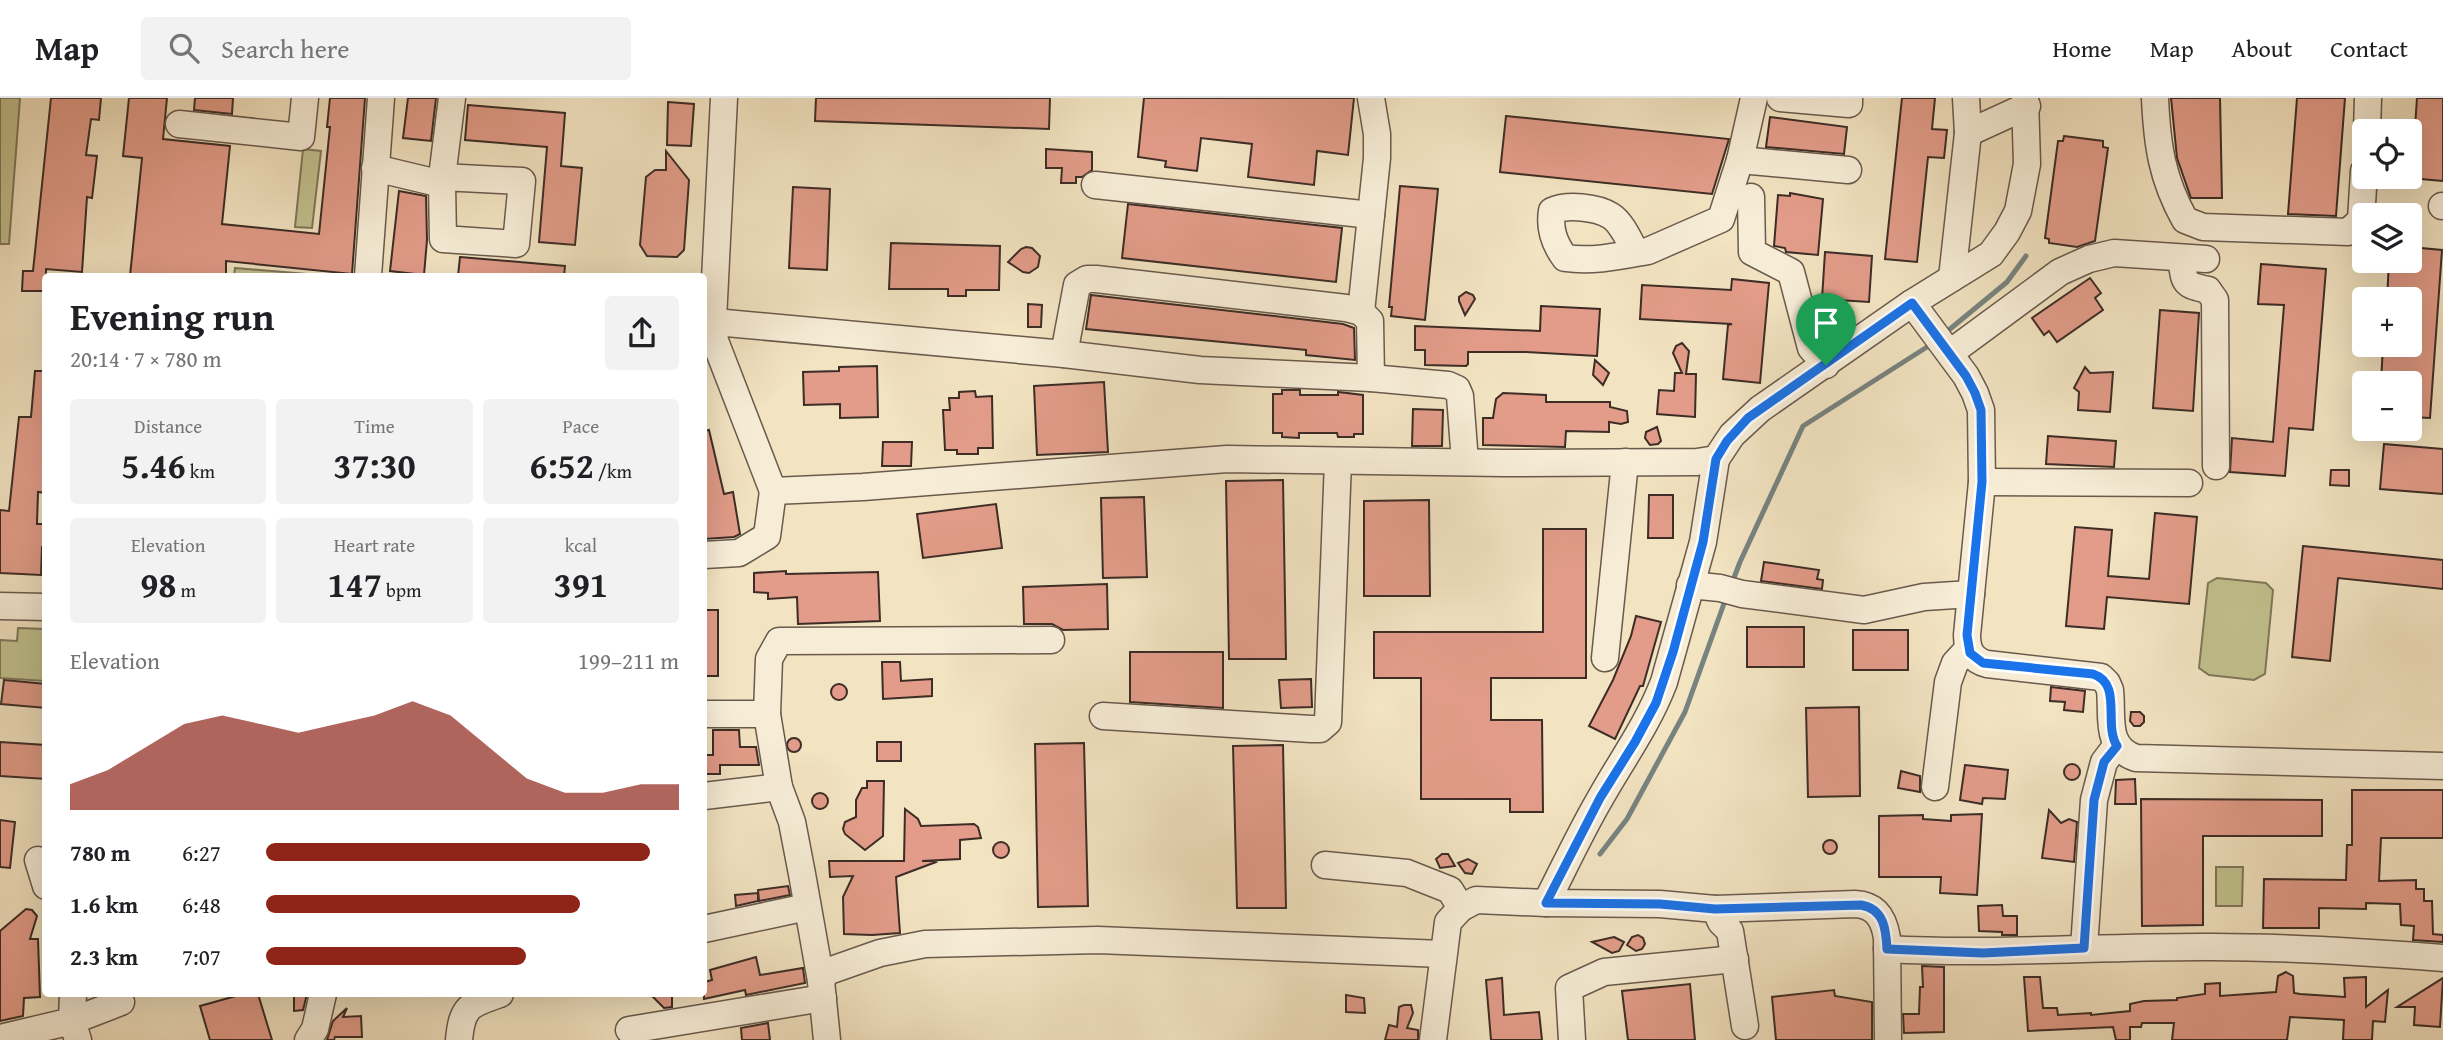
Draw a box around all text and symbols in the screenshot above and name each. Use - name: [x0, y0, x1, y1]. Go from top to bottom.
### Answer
- search box: [141, 17, 631, 80]
- text: Map: [35, 24, 99, 72]
- icon: search: [165, 29, 203, 67]
- text: Search here: [221, 29, 349, 68]
- text: Home: [2053, 31, 2112, 66]
- text: Map: [2150, 31, 2194, 66]
- text: About: [2232, 31, 2292, 66]
- text: Contact: [2330, 31, 2408, 66]
- map controls: [2352, 119, 2422, 441]
- button: locate: [2352, 119, 2422, 189]
- button: layers: [2352, 203, 2422, 273]
- button: +: [2352, 287, 2422, 357]
- text: Evening run: [70, 288, 274, 344]
- pin: [1796, 293, 1856, 365]
- button: share: [605, 296, 679, 370]
- icon: arrive: [1807, 304, 1845, 342]
- text: 20:14 · 7 × 780 m: [70, 342, 222, 375]
- button: −: [2352, 371, 2422, 441]
- text: Distance: [134, 412, 202, 440]
- text: Time: [354, 412, 395, 440]
- text: Pace: [563, 412, 599, 440]
- text: 5.46: [121, 440, 186, 491]
- text: 37:30: [333, 440, 416, 491]
- text: 6:52: [530, 440, 594, 491]
- text: km: [186, 457, 215, 485]
- text: /km: [594, 457, 632, 485]
- text: Elevation: [131, 531, 205, 559]
- text: Heart rate: [334, 531, 415, 559]
- text: kcal: [565, 531, 597, 559]
- text: 98: [140, 559, 176, 610]
- text: 147: [327, 559, 382, 610]
- text: 391: [554, 559, 608, 610]
- text: m: [176, 576, 196, 604]
- text: bpm: [382, 576, 422, 604]
- text: Elevation: [70, 644, 160, 677]
- text: 199–211 m: [578, 644, 679, 677]
- text: 780 m: [70, 836, 131, 869]
- text: 6:27: [182, 836, 221, 869]
- text: 1.6 km: [70, 888, 138, 921]
- text: 6:48: [182, 888, 221, 921]
- text: 2.3 km: [70, 940, 138, 973]
- text: 7:07: [182, 940, 221, 973]

